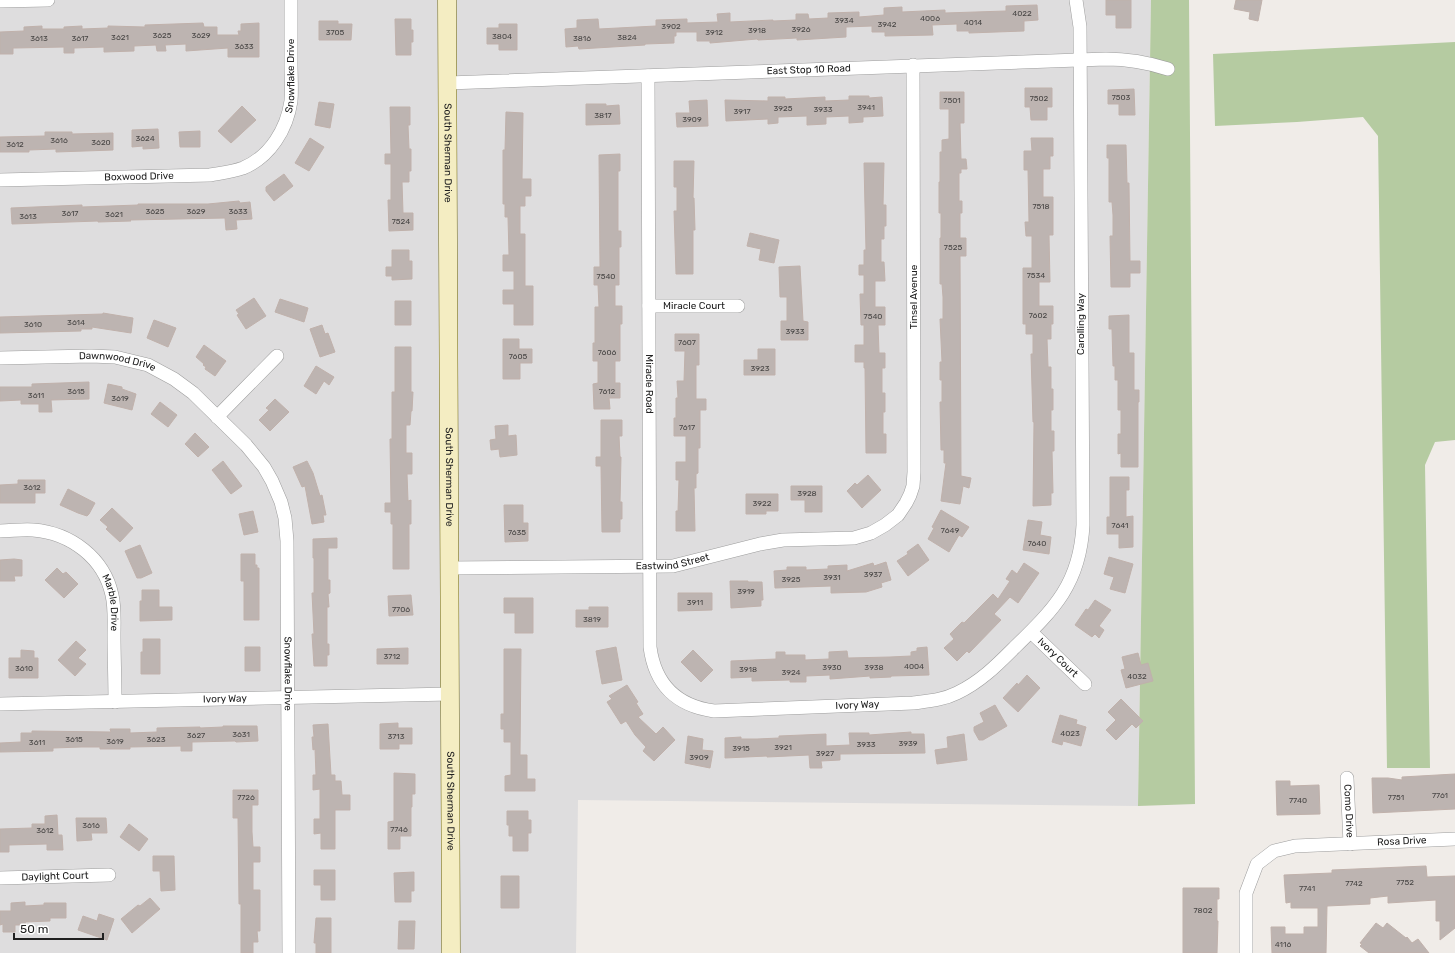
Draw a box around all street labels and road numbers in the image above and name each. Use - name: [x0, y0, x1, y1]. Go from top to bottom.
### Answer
- street label: Snowflake Drive: [283, 38, 297, 114]
- street label: East Stop 10 Road: [766, 62, 851, 77]
- street label: South Sherman Drive: [441, 103, 454, 203]
- street label: Boxwood Drive: [104, 170, 174, 184]
- street label: Tinsel Avenue: [908, 264, 920, 329]
- street label: Carolling Way: [1075, 293, 1087, 355]
- street label: Miracle Court: [663, 300, 725, 312]
- street label: Dawnwood Drive: [79, 350, 158, 374]
- street label: Miracle Road: [643, 354, 655, 414]
- street label: South Sherman Drive: [443, 427, 455, 527]
- street label: Eastwind Street: [636, 551, 711, 572]
- street label: Marble Drive: [99, 572, 120, 632]
- street label: Ivory Court: [1035, 635, 1080, 680]
- street label: Snowflake Drive: [281, 636, 294, 711]
- street label: Ivory Way: [203, 693, 248, 705]
- street label: Ivory Way: [835, 698, 880, 712]
- street label: South Sherman Drive: [444, 751, 457, 851]
- street label: Como Drive: [1341, 784, 1356, 838]
- street label: Rosa Drive: [1377, 834, 1427, 848]
- street label: Daylight Court: [21, 870, 89, 883]

